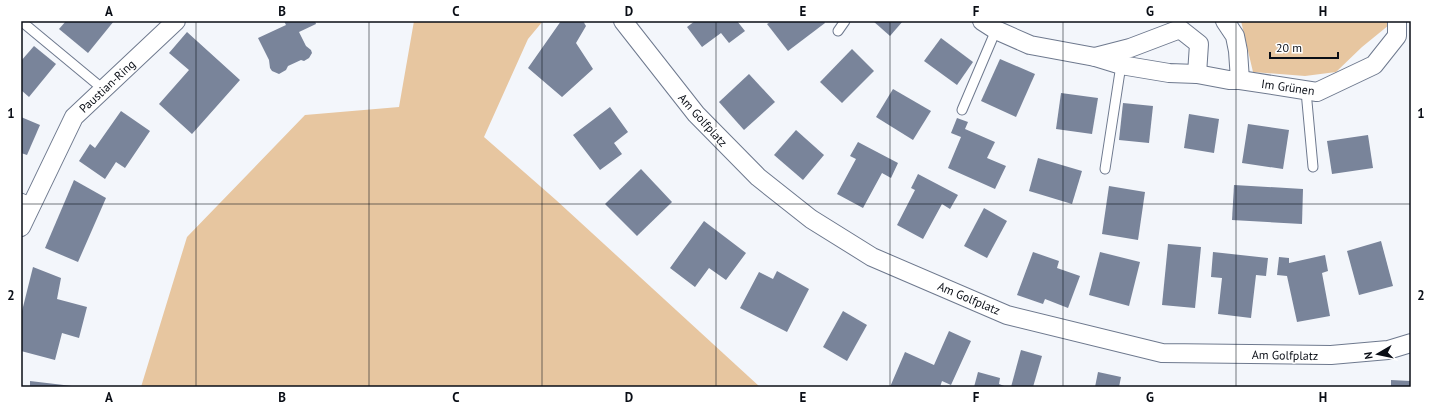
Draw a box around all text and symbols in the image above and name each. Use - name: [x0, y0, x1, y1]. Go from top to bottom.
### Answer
- text: A: [105, 3, 113, 20]
- text: B: [278, 3, 286, 20]
- text: C: [452, 3, 460, 20]
- text: D: [625, 3, 633, 20]
- text: E: [800, 3, 807, 20]
- text: F: [973, 3, 980, 20]
- text: G: [1146, 3, 1154, 20]
- text: H: [1319, 3, 1327, 20]
- scale bar: [1270, 34, 1338, 60]
- text: 20 m: [1276, 40, 1302, 55]
- street label: Paustian-Ring: [76, 56, 138, 116]
- street label: Im Grünen: [1260, 76, 1316, 98]
- street label: Am Golfplatz: [675, 90, 731, 150]
- text: 1: [7, 105, 15, 122]
- text: 1: [1417, 105, 1425, 122]
- street label: Am Golfplatz: [935, 278, 1003, 318]
- text: 2: [7, 287, 15, 304]
- text: 2: [1417, 287, 1425, 304]
- north arrow: [1358, 334, 1398, 374]
- street label: Am Golfplatz: [1252, 347, 1318, 363]
- text: N: [1361, 351, 1376, 360]
- text: A: [105, 389, 113, 406]
- text: B: [278, 389, 286, 406]
- text: C: [452, 389, 460, 406]
- text: D: [625, 389, 633, 406]
- text: E: [800, 389, 807, 406]
- text: F: [973, 389, 980, 406]
- text: G: [1146, 389, 1154, 406]
- text: H: [1319, 389, 1327, 406]

